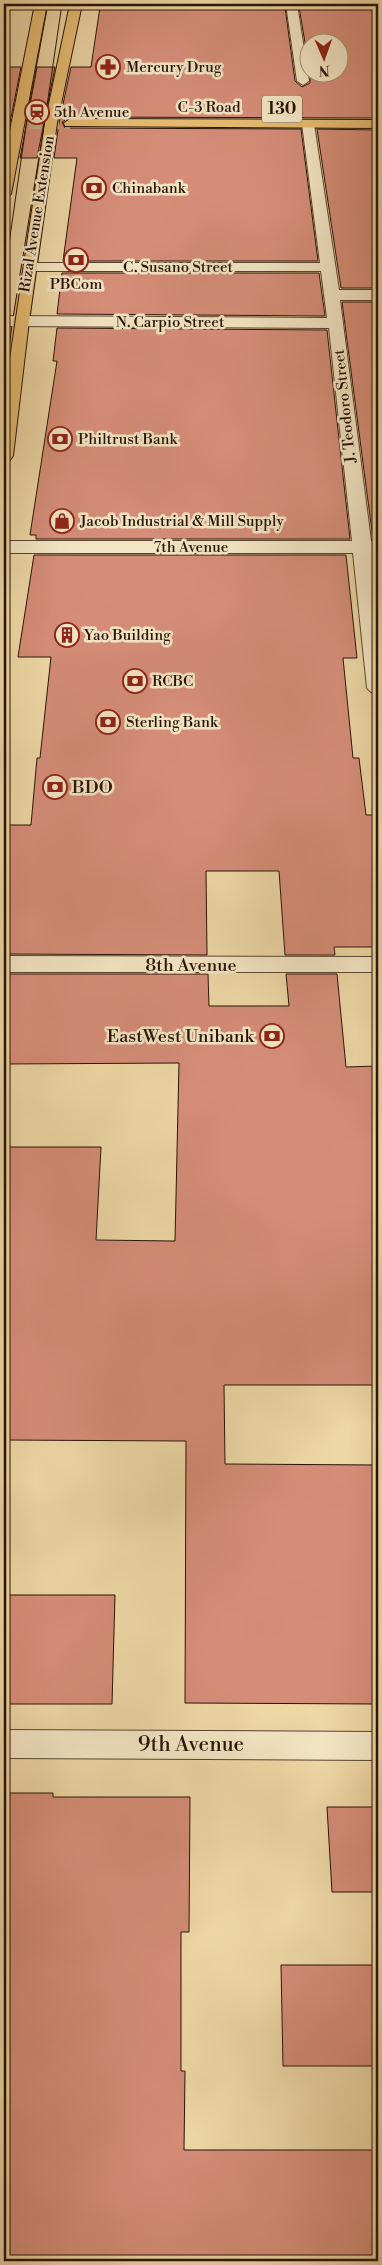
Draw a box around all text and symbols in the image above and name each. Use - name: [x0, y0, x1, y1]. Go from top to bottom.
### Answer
- north arrow: [300, 32, 350, 82]
- pharmacy icon: Mercury Drug: [95, 54, 121, 80]
- place label: Mercury Drug: [126, 58, 222, 77]
- text: N: [319, 61, 330, 79]
- road number: 130: [262, 96, 302, 122]
- street label: C-3 Road: [178, 98, 241, 117]
- station icon: 5th Avenue: [24, 99, 50, 125]
- place label: 5th Avenue: [54, 103, 129, 122]
- street label: Rizal Avenue Extension: [15, 134, 59, 294]
- bank icon: Chinabank: [81, 175, 107, 201]
- place label: Chinabank: [112, 179, 187, 198]
- bank icon: PBCom: [63, 247, 89, 273]
- street label: C. Susano Street: [123, 258, 234, 277]
- place label: PBCom: [50, 275, 102, 294]
- street label: N. Carpio Street: [116, 313, 225, 332]
- street label: J. Teodoro Street: [330, 348, 361, 465]
- bank icon: Philtrust Bank: [47, 426, 73, 452]
- place label: Philtrust Bank: [78, 430, 179, 449]
- shop icon: Jacob Industrial & Mill Supply: [49, 508, 75, 534]
- place label: Jacob Industrial & Mill Supply: [79, 512, 284, 531]
- street label: 7th Avenue: [154, 538, 228, 557]
- building icon: Yao Building: [54, 622, 80, 648]
- place label: Yao Building: [83, 626, 171, 645]
- bank icon: RCBC: [122, 668, 148, 694]
- place label: RCBC: [152, 672, 193, 691]
- bank icon: Sterling Bank: [95, 709, 121, 735]
- place label: Sterling Bank: [126, 713, 219, 732]
- bank icon: BDO: [42, 774, 68, 800]
- place label: BDO: [71, 776, 113, 799]
- street label: 8th Avenue: [145, 954, 237, 977]
- bank icon: EastWest Unibank: [259, 1023, 285, 1049]
- place label: EastWest Unibank: [107, 1025, 256, 1048]
- street label: 9th Avenue: [138, 1732, 244, 1758]

